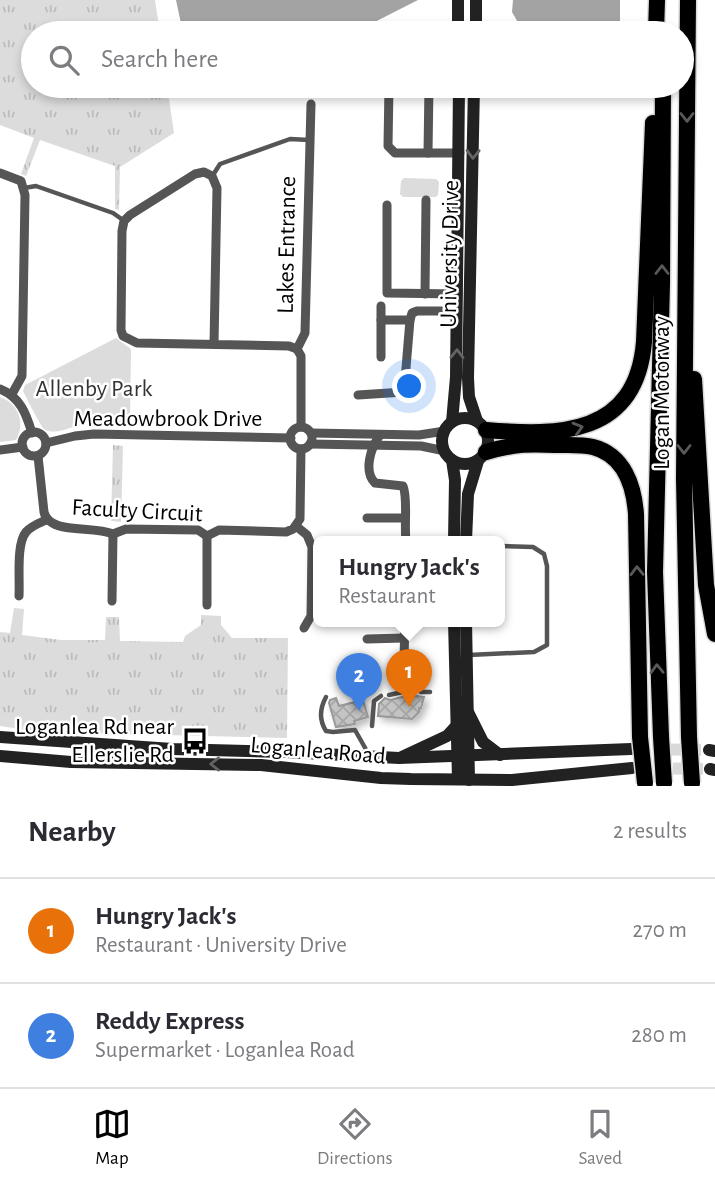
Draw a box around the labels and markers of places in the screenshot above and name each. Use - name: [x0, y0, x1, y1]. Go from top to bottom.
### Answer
- pin: 1: [386, 649, 432, 707]
- pin: 2: [336, 653, 382, 711]
- place label: Loganlea Rd near Ellerslie Rd: [15, 715, 174, 767]
- bus stop icon: Loganlea Rd near Ellerslie Rd: [180, 726, 210, 756]

